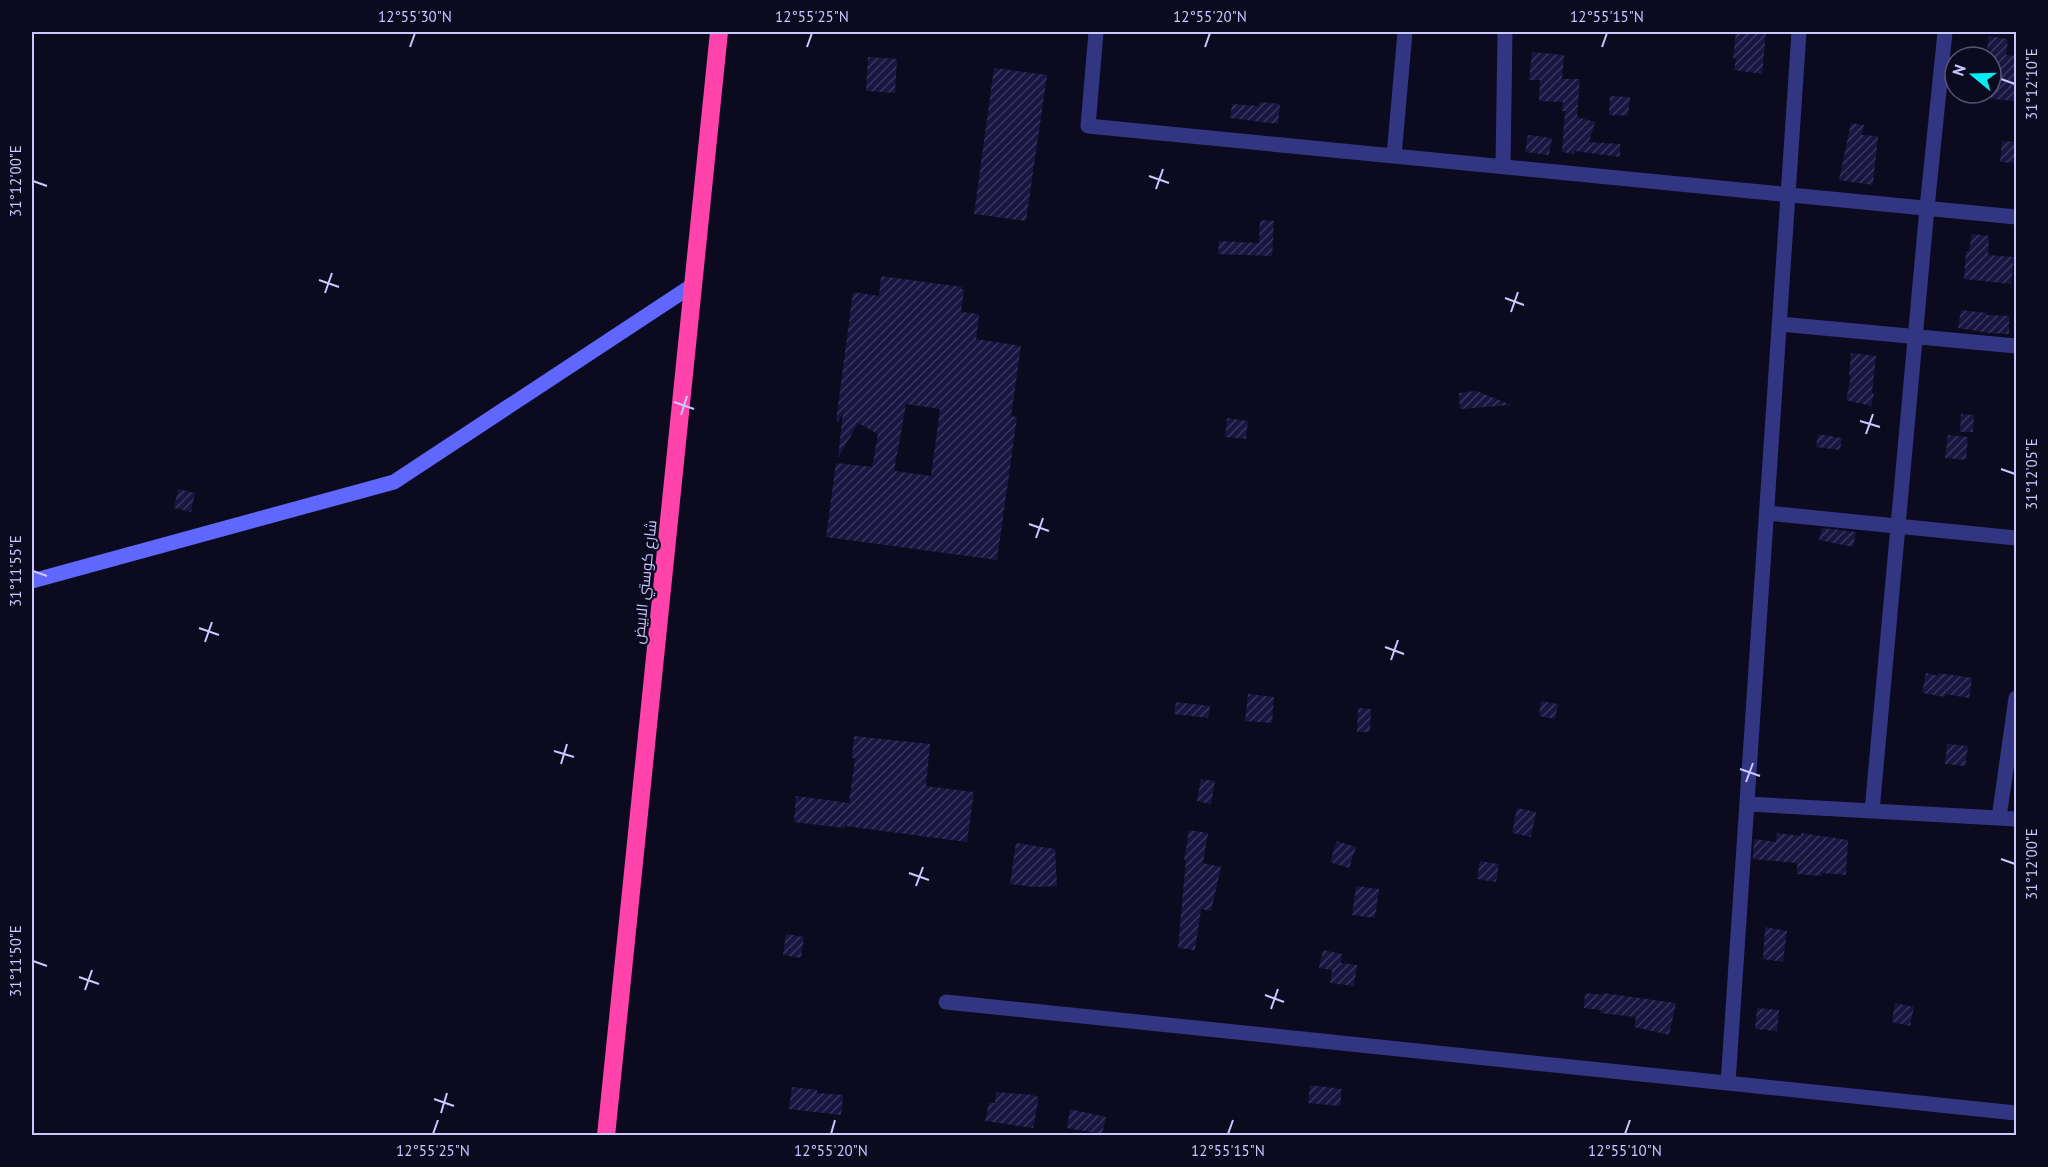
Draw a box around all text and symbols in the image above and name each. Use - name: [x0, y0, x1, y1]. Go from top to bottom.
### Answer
- text: 12°55'30"N: [378, 7, 452, 26]
- text: 12°55'25"N: [775, 7, 849, 26]
- text: 12°55'20"N: [1173, 7, 1247, 26]
- text: 12°55'15"N: [1570, 7, 1644, 26]
- north arrow: [1943, 45, 2003, 105]
- text: 31°12'10"E: [2022, 48, 2041, 120]
- text: N: [1948, 62, 1970, 78]
- text: 31°12'00"E: [6, 145, 25, 217]
- text: 31°12'05"E: [2022, 438, 2041, 510]
- street label: شارع كوستي الابيض: [629, 519, 663, 645]
- text: 31°11'55"E: [6, 535, 25, 607]
- text: 31°12'00"E: [2022, 828, 2041, 900]
- text: 31°11'50"E: [6, 925, 25, 997]
- text: 12°55'25"N: [396, 1141, 470, 1160]
- text: 12°55'20"N: [794, 1141, 868, 1160]
- text: 12°55'15"N: [1191, 1141, 1265, 1160]
- text: 12°55'10"N: [1588, 1141, 1662, 1160]

